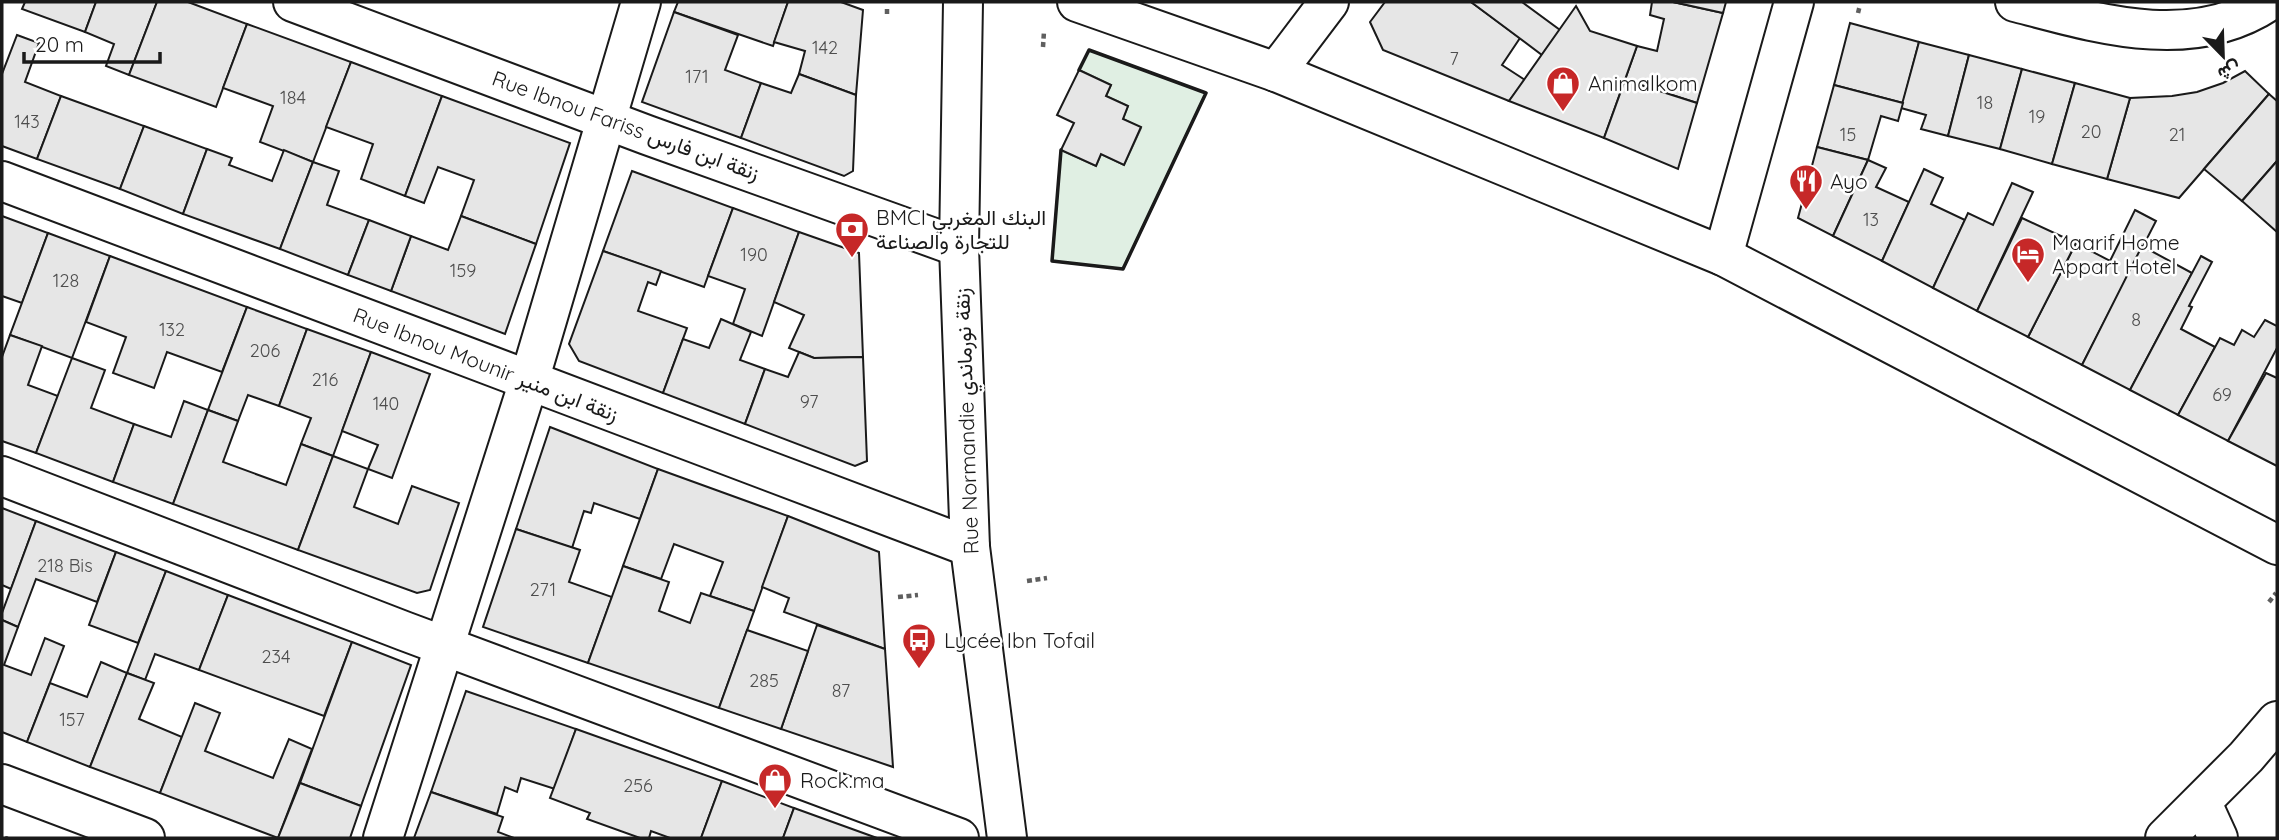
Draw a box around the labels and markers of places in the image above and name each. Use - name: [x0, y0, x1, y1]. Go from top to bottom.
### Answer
- shop icon: Animalkom: [1544, 64, 1582, 113]
- place label: Animalkom: [1588, 70, 1698, 96]
- restaurant icon: Ayo: [1787, 162, 1825, 211]
- place label: Ayo: [1830, 168, 1868, 194]
- place label: BMCI البنك المغربي للتجارة والصناعة: [876, 204, 1046, 255]
- bank icon: BMCI البنك المغربي للتجارة والصناعة: [833, 210, 871, 259]
- place label: Maarif Home Appart Hotel: [2052, 229, 2180, 279]
- hotel icon: Maarif Home Appart Hotel: [2009, 235, 2047, 284]
- bus stop icon: Lycée Ibn Tofail: [900, 621, 938, 670]
- place label: Lycée Ibn Tofail: [944, 627, 1095, 653]
- shop icon: Rock.ma: [756, 761, 794, 810]
- place label: Rock.ma: [800, 767, 884, 793]

